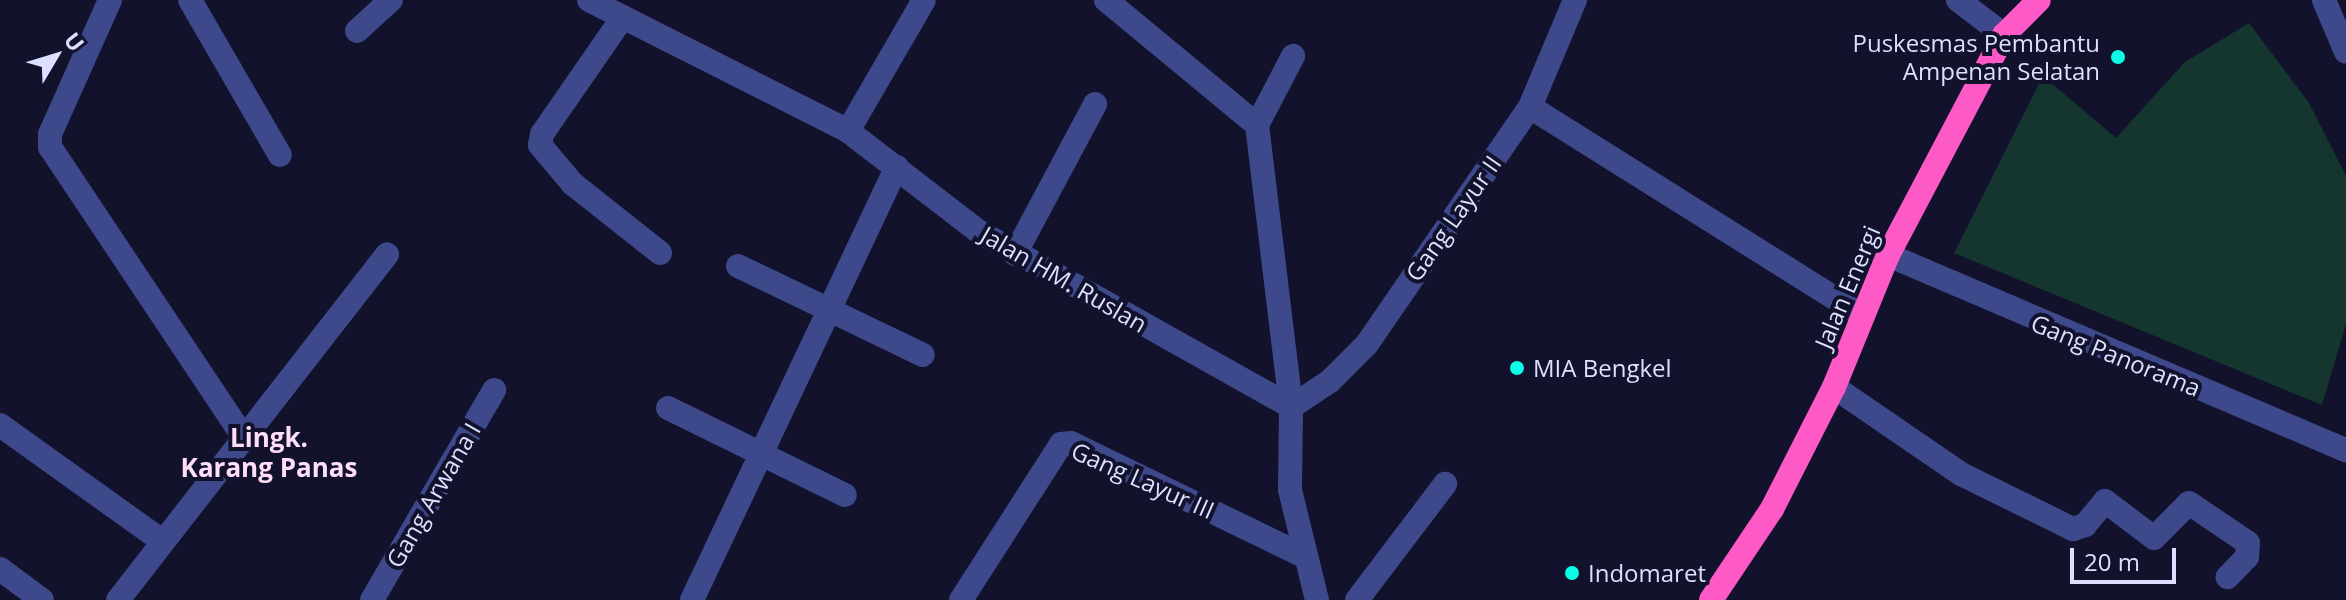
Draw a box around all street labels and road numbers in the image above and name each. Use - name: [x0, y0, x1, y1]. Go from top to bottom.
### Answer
- street label: Gang Layur II: [1399, 150, 1507, 286]
- street label: Jalan HM. Ruslan: [976, 220, 1152, 338]
- street label: Jalan Energi: [1808, 221, 1886, 353]
- street label: Gang Panorama: [2027, 308, 2205, 402]
- street label: Gang Arwana I: [380, 417, 486, 573]
- street label: Gang Layur III: [1067, 436, 1219, 524]

